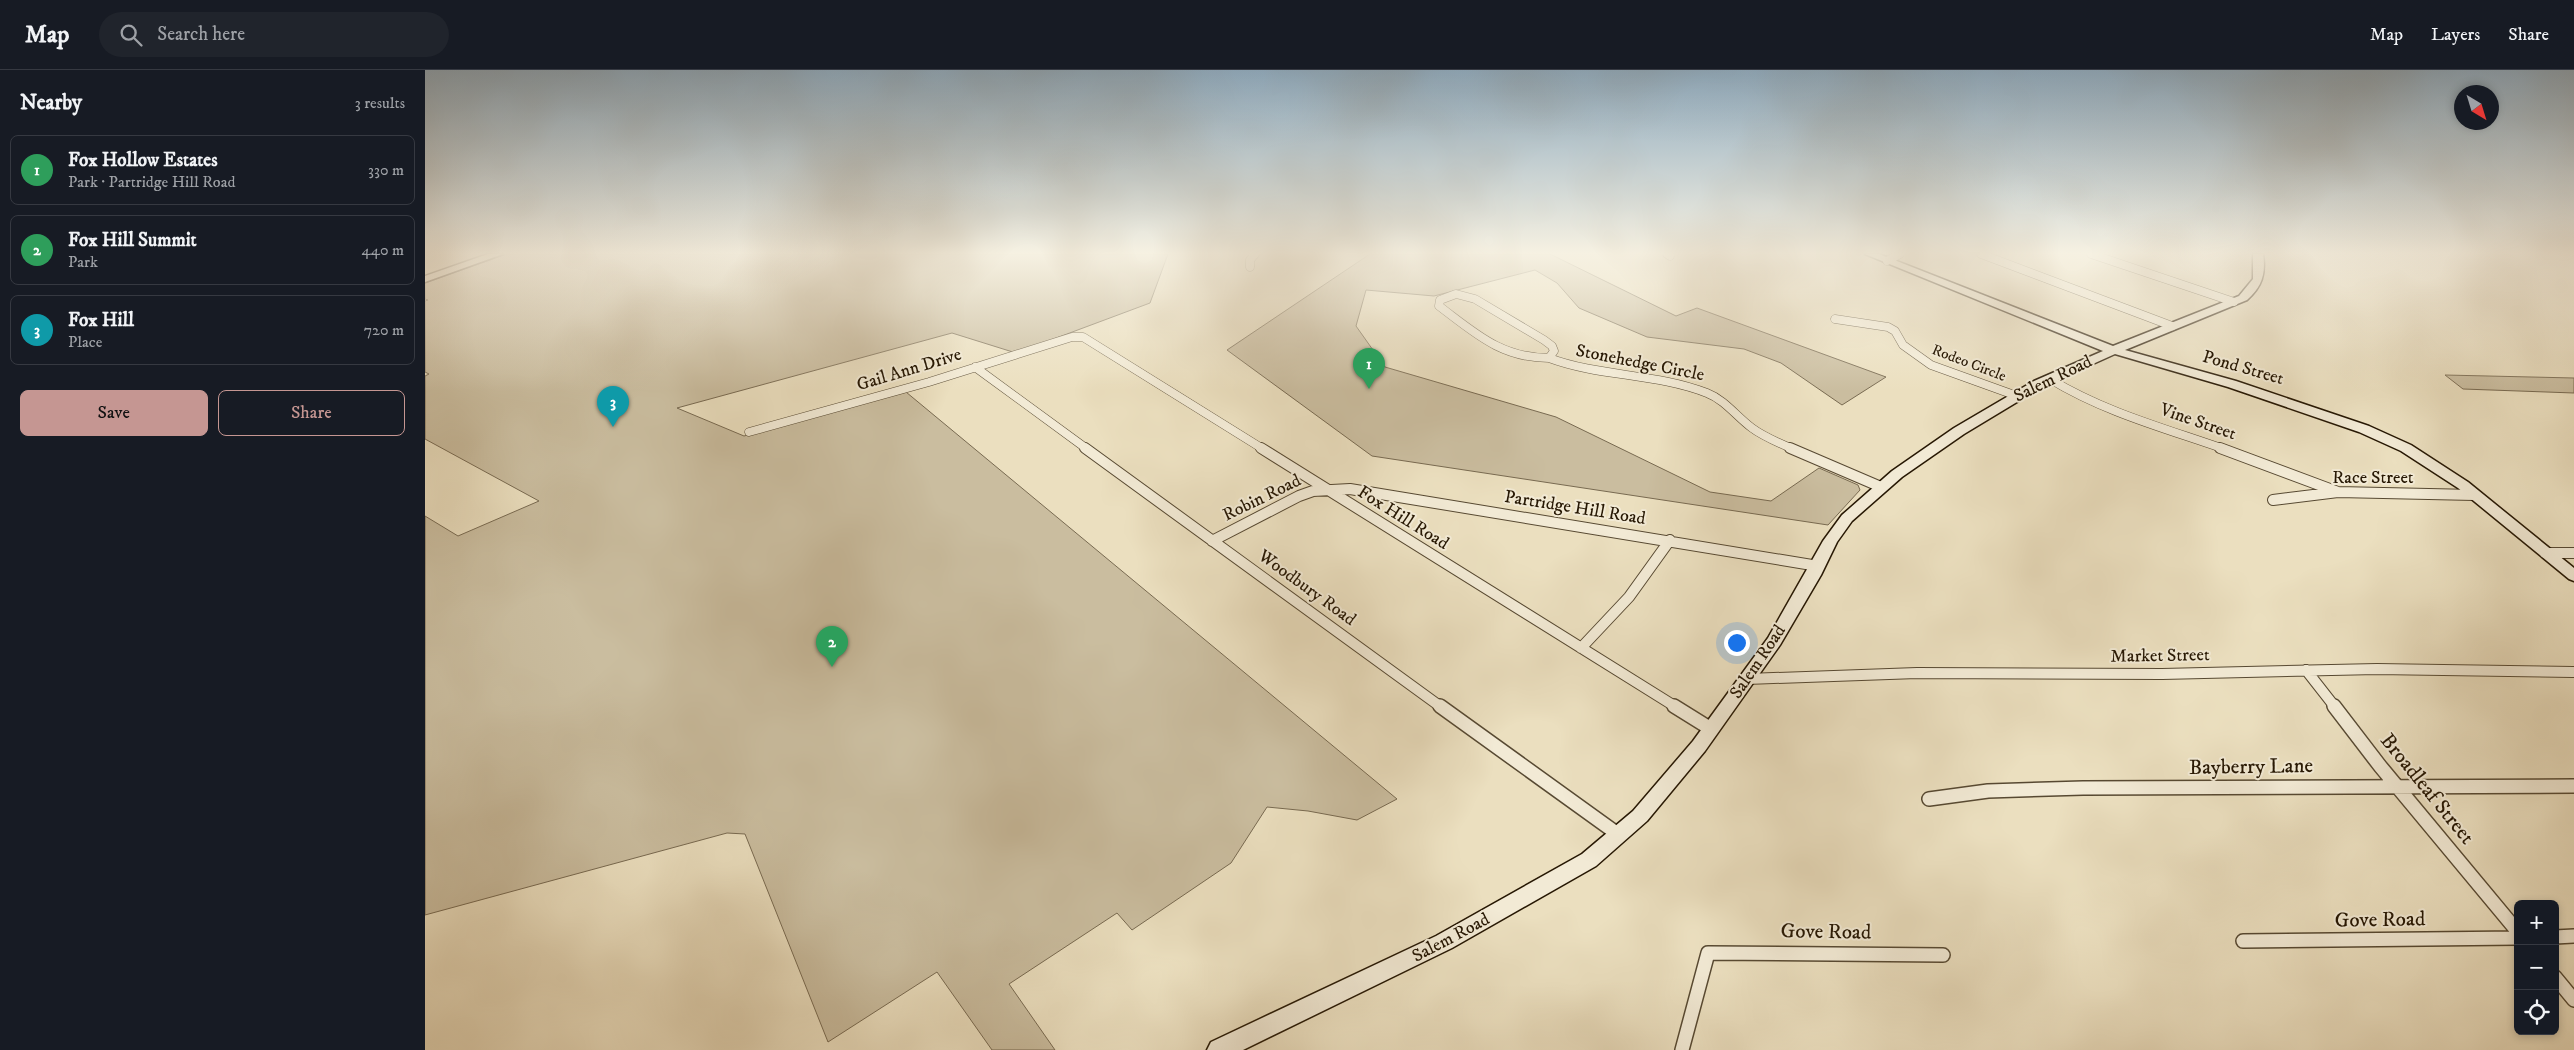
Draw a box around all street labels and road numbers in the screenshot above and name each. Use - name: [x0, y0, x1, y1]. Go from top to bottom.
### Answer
- street label: Stonehedge Circle: [1574, 340, 1706, 386]
- street label: Rodeo Circle: [1929, 340, 2009, 386]
- street label: Gail Ann Drive: [854, 344, 964, 396]
- street label: Pond Street: [2200, 346, 2286, 390]
- street label: Salem Road: [2010, 351, 2096, 407]
- street label: Vine Street: [2156, 398, 2239, 445]
- street label: Race Street: [2332, 467, 2414, 489]
- street label: Robin Road: [1219, 470, 1305, 526]
- street label: Fox Hill Road: [1353, 481, 1453, 555]
- street label: Partridge Hill Road: [1503, 486, 1647, 530]
- street label: Woodbury Road: [1253, 545, 1360, 631]
- street label: Salem Road: [1725, 621, 1791, 703]
- street label: Market Street: [2110, 644, 2210, 668]
- street label: Broadleaf Street: [2374, 728, 2480, 850]
- street label: Bayberry Lane: [2189, 753, 2314, 781]
- street label: Gove Road: [2334, 906, 2426, 934]
- street label: Salem Road: [1409, 908, 1494, 968]
- street label: Gove Road: [1780, 918, 1872, 946]

